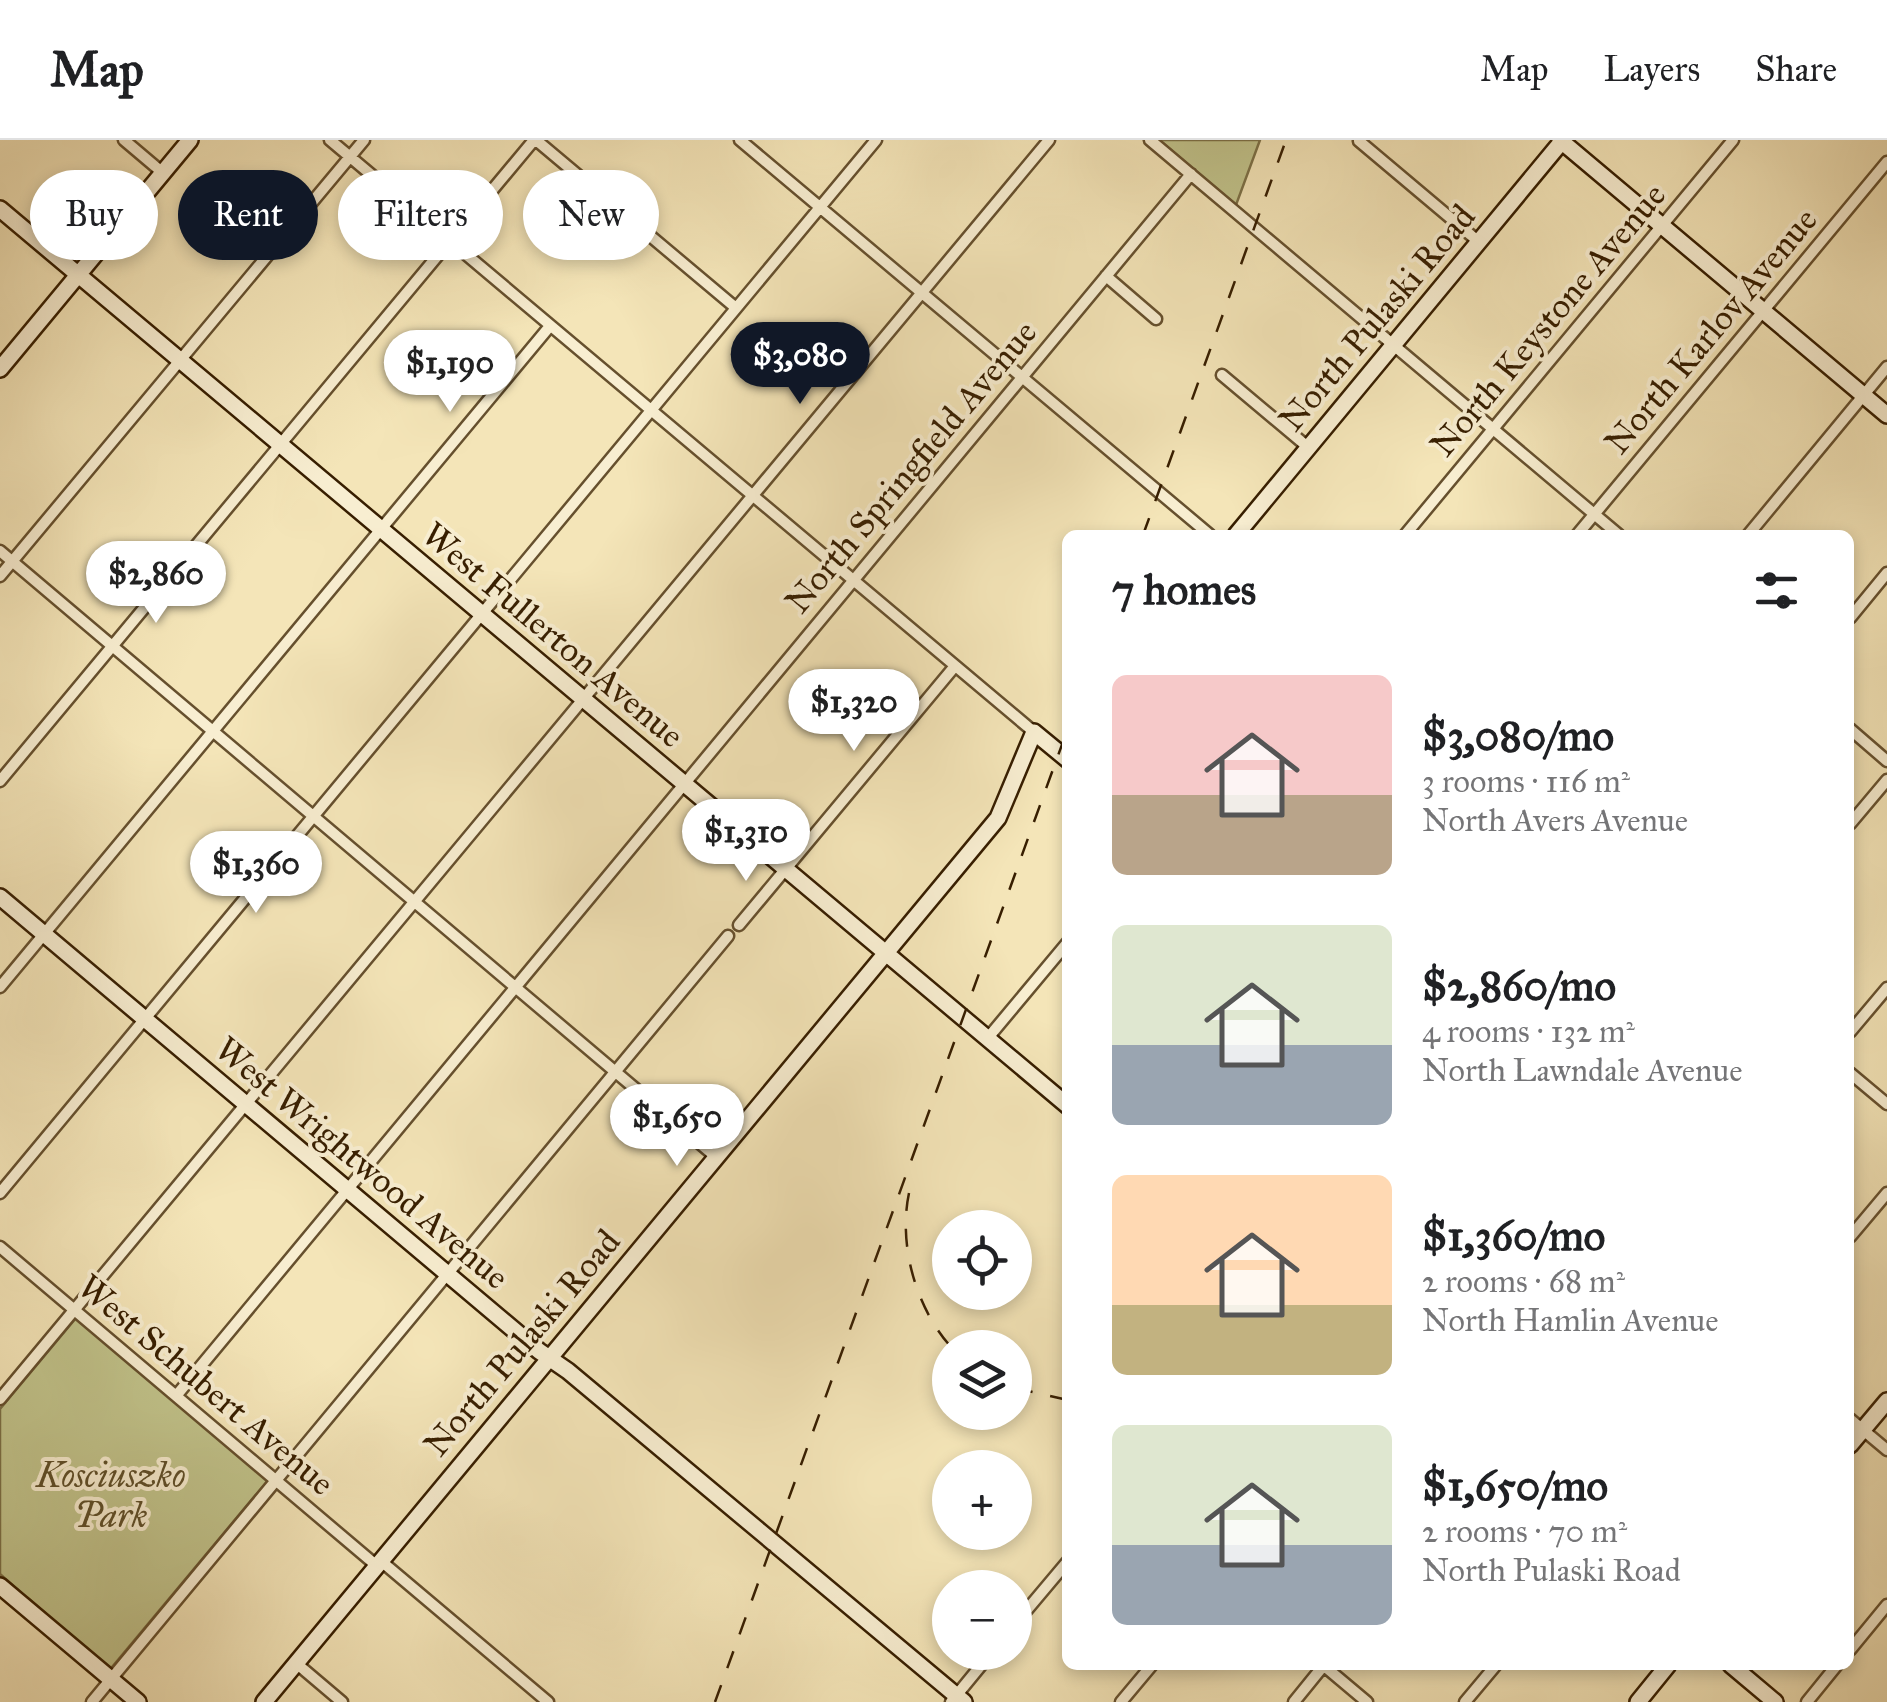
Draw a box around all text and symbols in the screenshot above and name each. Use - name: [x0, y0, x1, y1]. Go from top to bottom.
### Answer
- text: Map: [50, 40, 144, 99]
- text: Map: [1480, 48, 1548, 91]
- text: Layers: [1603, 48, 1700, 91]
- text: Share: [1755, 48, 1837, 91]
- chip: Buy: [30, 170, 158, 260]
- chip: Rent: [178, 170, 318, 260]
- chip: Filters: [338, 170, 503, 260]
- chip: New: [523, 170, 659, 260]
- street label: North Keystone Avenue: [1421, 174, 1675, 466]
- street label: North Pulaski Road: [1270, 195, 1485, 440]
- street label: North Karlov Avenue: [1595, 199, 1827, 463]
- street label: North Springfield Avenue: [776, 312, 1046, 622]
- pin: $3,080: [719, 322, 881, 407]
- pin: $1,190: [369, 330, 531, 415]
- text: $3,080: [753, 335, 847, 374]
- text: $1,190: [406, 343, 494, 382]
- street label: West Fullerton Avenue: [413, 513, 693, 757]
- pin: $2,860: [75, 541, 237, 626]
- text: $2,860: [108, 554, 204, 593]
- icon: filters: [1749, 563, 1804, 618]
- text: 7 homes: [1112, 564, 1256, 616]
- pin: $1,320: [773, 669, 935, 754]
- text: $1,320: [810, 682, 898, 721]
- text: $3,080/mo: [1422, 710, 1614, 762]
- icon: home: [1192, 715, 1312, 835]
- text: 3 rooms · 116 m²: [1422, 762, 1630, 801]
- pin: $1,310: [665, 799, 827, 884]
- text: North Avers Avenue: [1422, 801, 1688, 840]
- text: $1,310: [704, 812, 788, 851]
- pin: $1,360: [175, 831, 337, 916]
- text: $1,360: [212, 844, 300, 883]
- text: $2,860/mo: [1422, 960, 1616, 1012]
- icon: home: [1192, 965, 1312, 1085]
- text: 4 rooms · 132 m²: [1422, 1012, 1635, 1051]
- street label: West Wrightwood Avenue: [206, 1028, 518, 1298]
- text: North Lawndale Avenue: [1422, 1051, 1743, 1090]
- pin: $1,650: [596, 1084, 758, 1169]
- text: $1,650: [632, 1097, 722, 1136]
- map controls: [932, 1210, 1032, 1670]
- button: locate: [932, 1210, 1032, 1310]
- text: $1,360/mo: [1422, 1210, 1605, 1262]
- icon: home: [1192, 1215, 1312, 1335]
- street label: North Pulaski Road: [415, 1220, 630, 1465]
- text: 2 rooms · 68 m²: [1422, 1262, 1625, 1301]
- street label: West Schubert Avenue: [69, 1265, 343, 1505]
- text: North Hamlin Avenue: [1422, 1301, 1719, 1340]
- button: layers: [932, 1330, 1032, 1430]
- button: +: [932, 1450, 1032, 1550]
- park label: Kosciuszko Park: [35, 1454, 185, 1537]
- text: $1,650/mo: [1422, 1460, 1608, 1512]
- icon: home: [1192, 1465, 1312, 1585]
- text: 2 rooms · 70 m²: [1422, 1512, 1627, 1551]
- text: North Pulaski Road: [1422, 1551, 1681, 1590]
- button: −: [932, 1570, 1032, 1670]

